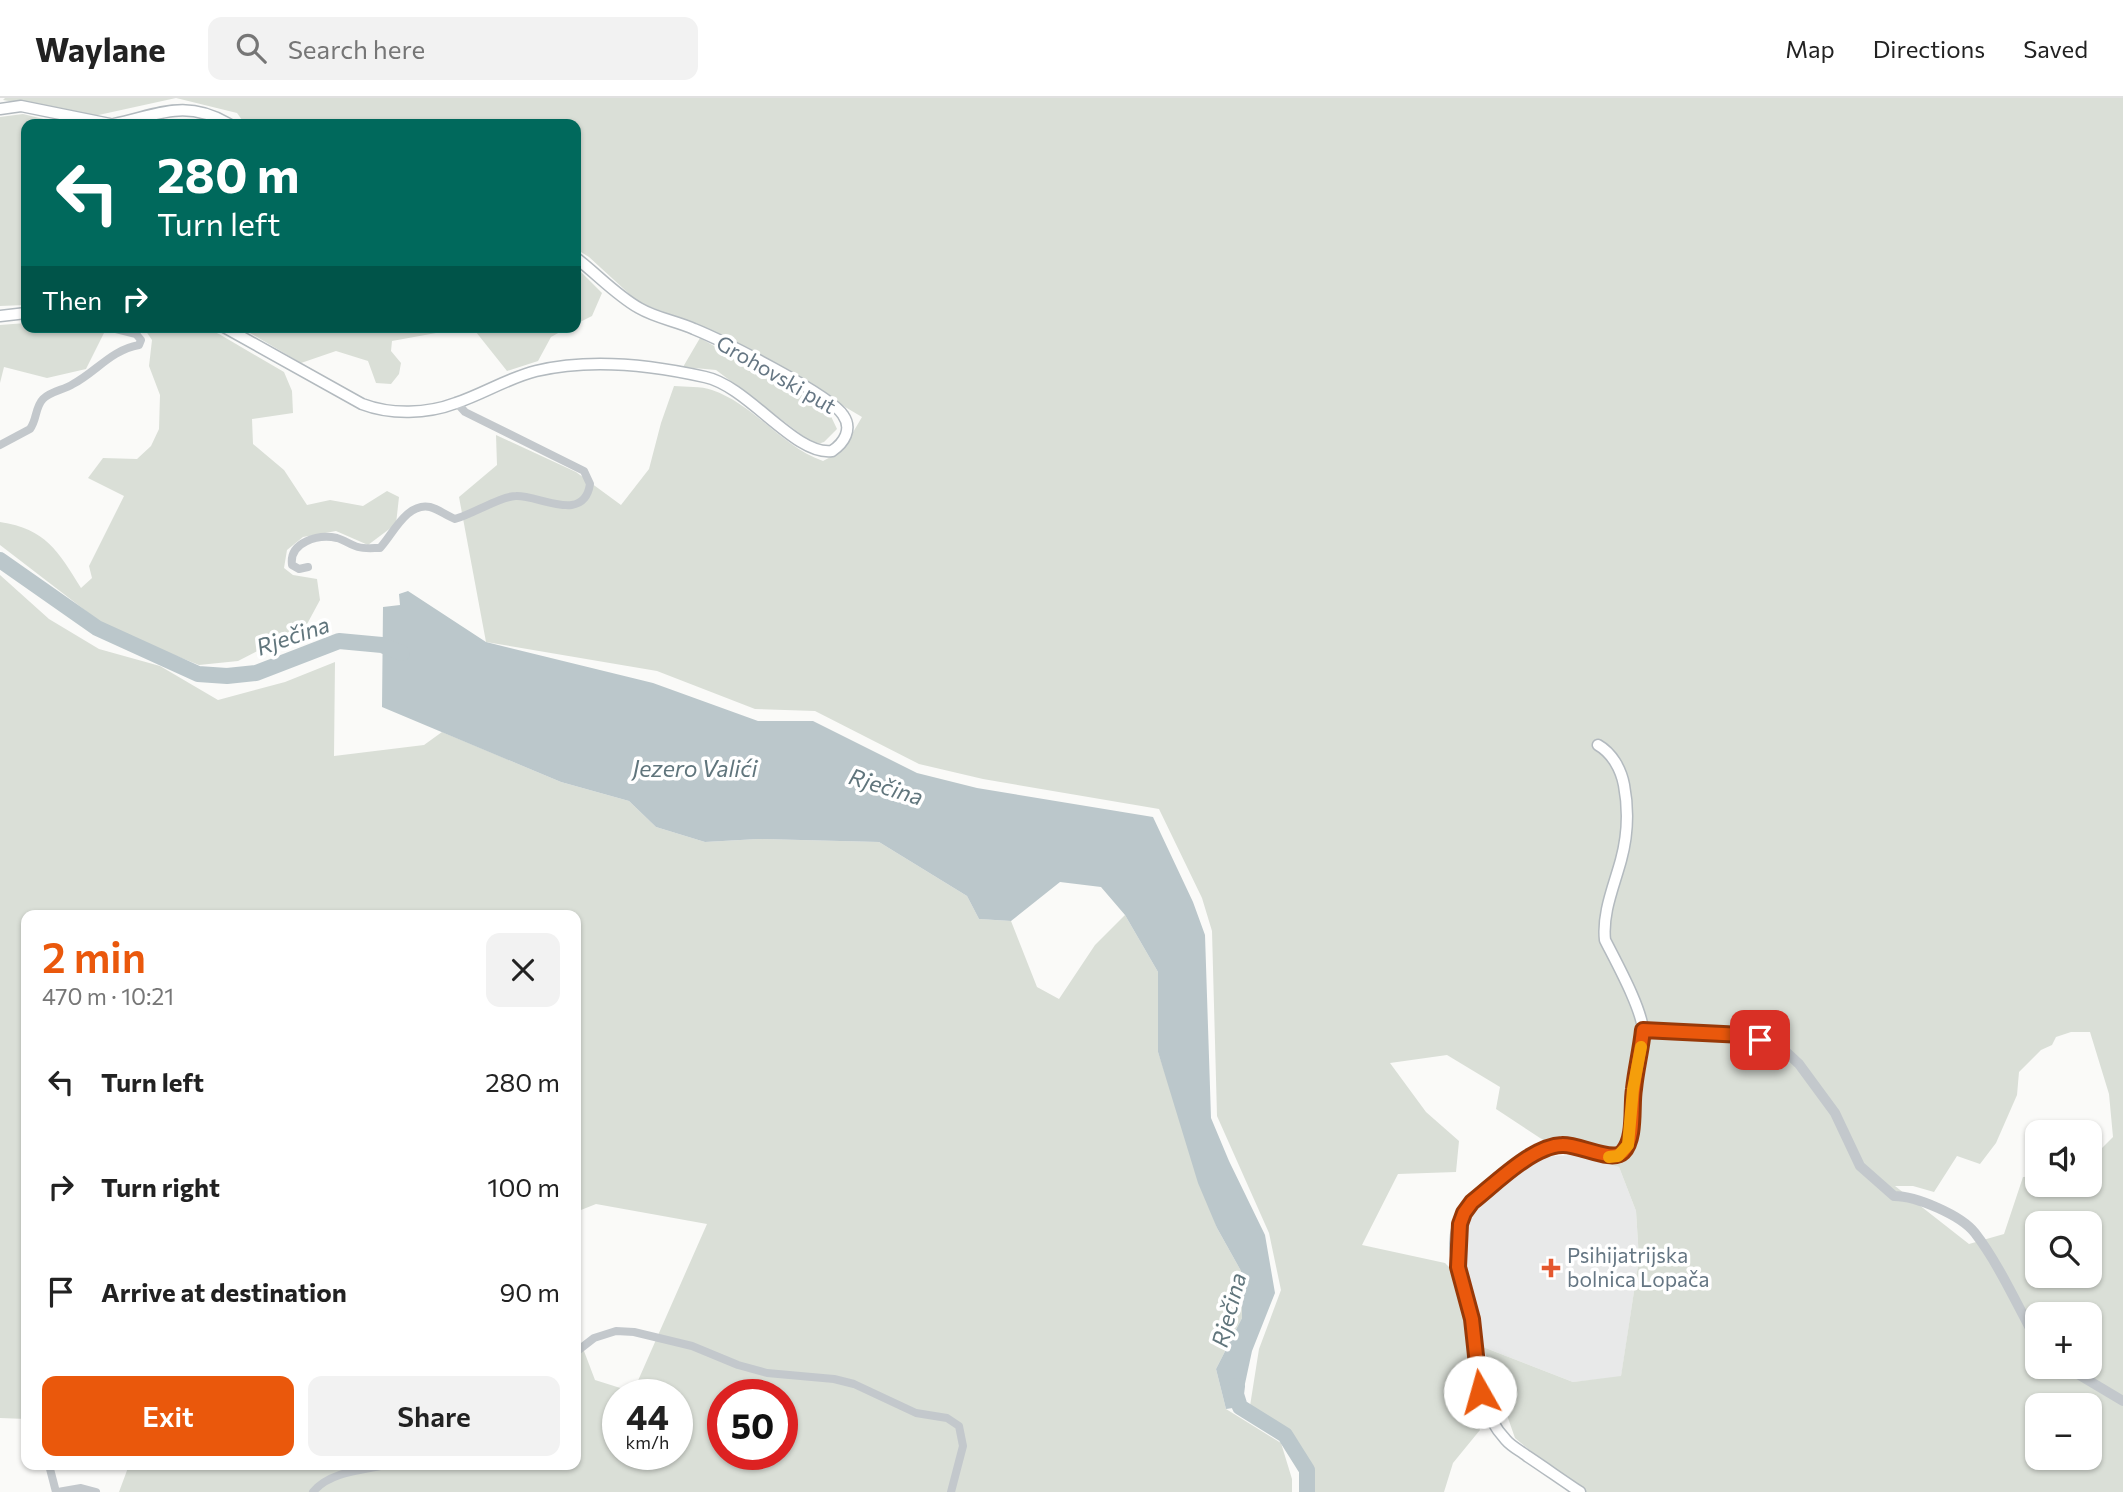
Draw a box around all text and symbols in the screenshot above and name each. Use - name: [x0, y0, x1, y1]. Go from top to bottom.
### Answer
- search box: [208, 17, 698, 80]
- text: Waylane: [35, 28, 166, 69]
- icon: search: [232, 29, 270, 67]
- text: Search here: [288, 33, 425, 64]
- text: Map: [1785, 34, 1835, 63]
- text: Directions: [1873, 34, 1985, 63]
- text: Saved: [2023, 34, 2088, 63]
- text: 280 m: [157, 143, 300, 203]
- icon: left: [42, 147, 133, 238]
- text: Turn left: [157, 203, 281, 243]
- icon: right: [116, 280, 154, 318]
- text: Then: [42, 284, 102, 315]
- street label: Grohovski put: [712, 329, 841, 418]
- water label: Rječina: [252, 609, 333, 661]
- water label: Jezero Valići: [631, 754, 759, 782]
- water label: Rječina: [846, 762, 927, 811]
- text: 2 min: [42, 930, 146, 982]
- button: close: [486, 933, 560, 1007]
- text: 470 m · 10:21: [42, 982, 174, 1010]
- pin: [1730, 1010, 1790, 1070]
- icon: arrive: [1741, 1021, 1779, 1059]
- icon: left: [42, 1063, 80, 1101]
- text: Turn left: [101, 1066, 204, 1097]
- text: 280 m: [485, 1066, 560, 1097]
- map controls: [2025, 1120, 2102, 1470]
- button: sound: [2025, 1120, 2102, 1197]
- icon: right: [42, 1168, 80, 1206]
- text: Turn right: [101, 1171, 220, 1202]
- text: 100 m: [487, 1171, 560, 1202]
- button: search: [2025, 1211, 2102, 1288]
- place label: Psihijatrijska bolnica Lopača: [1567, 1242, 1709, 1291]
- marker: Psihijatrijska bolnica Lopača: [1541, 1258, 1561, 1278]
- water label: Rječina: [1205, 1269, 1251, 1350]
- icon: arrive: [42, 1273, 80, 1311]
- text: Arrive at destination: [101, 1276, 347, 1307]
- text: 90 m: [500, 1276, 560, 1307]
- button: +: [2025, 1302, 2102, 1379]
- position arrow: [1443, 1355, 1517, 1429]
- button: Exit: [42, 1376, 294, 1456]
- button: Share: [308, 1376, 560, 1456]
- speed limit sign: 50: [707, 1379, 798, 1470]
- button: −: [2025, 1393, 2102, 1470]
- text: 44: [626, 1394, 669, 1437]
- text: km/h: [626, 1431, 669, 1453]

